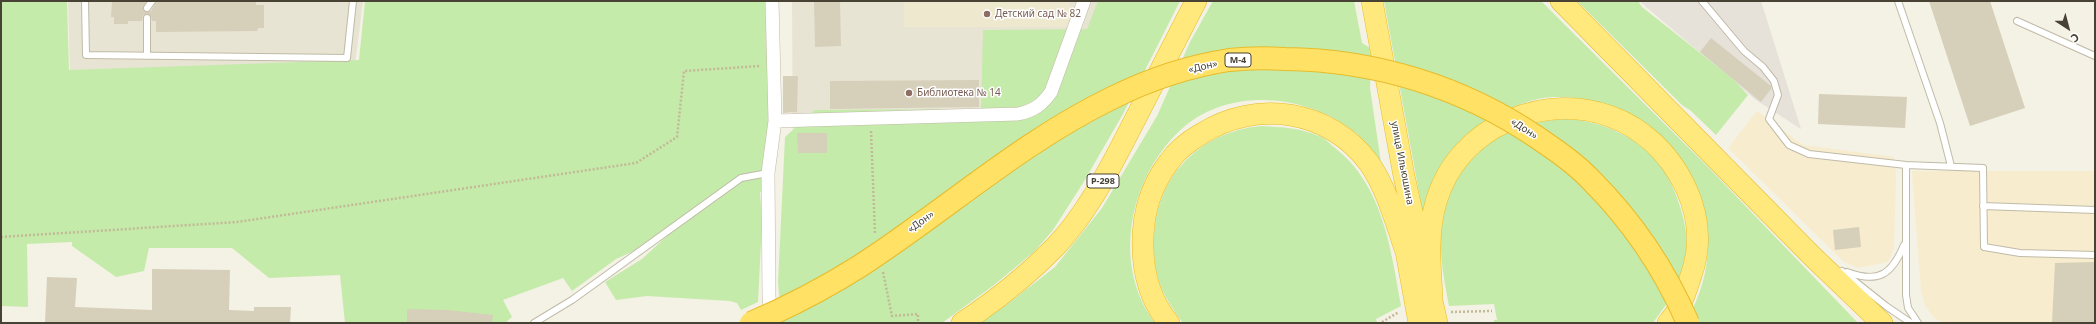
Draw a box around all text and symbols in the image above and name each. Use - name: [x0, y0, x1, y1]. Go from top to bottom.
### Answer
- place label: Детский сад № 82: [995, 8, 1081, 20]
- north arrow: [2048, 8, 2088, 48]
- marker: Детский сад № 82: [982, 9, 992, 19]
- text: С: [2068, 30, 2083, 46]
- road number: М-4: [1225, 53, 1251, 67]
- street label: «Дон»: [1187, 58, 1219, 76]
- place label: Библиотека № 14: [917, 87, 1001, 99]
- marker: Библиотека № 14: [904, 88, 914, 98]
- street label: «Дон»: [1508, 116, 1540, 142]
- street label: улица Ильюшина: [1388, 120, 1416, 206]
- road number: Р-298: [1087, 174, 1119, 188]
- street label: «Дон»: [906, 208, 936, 236]

